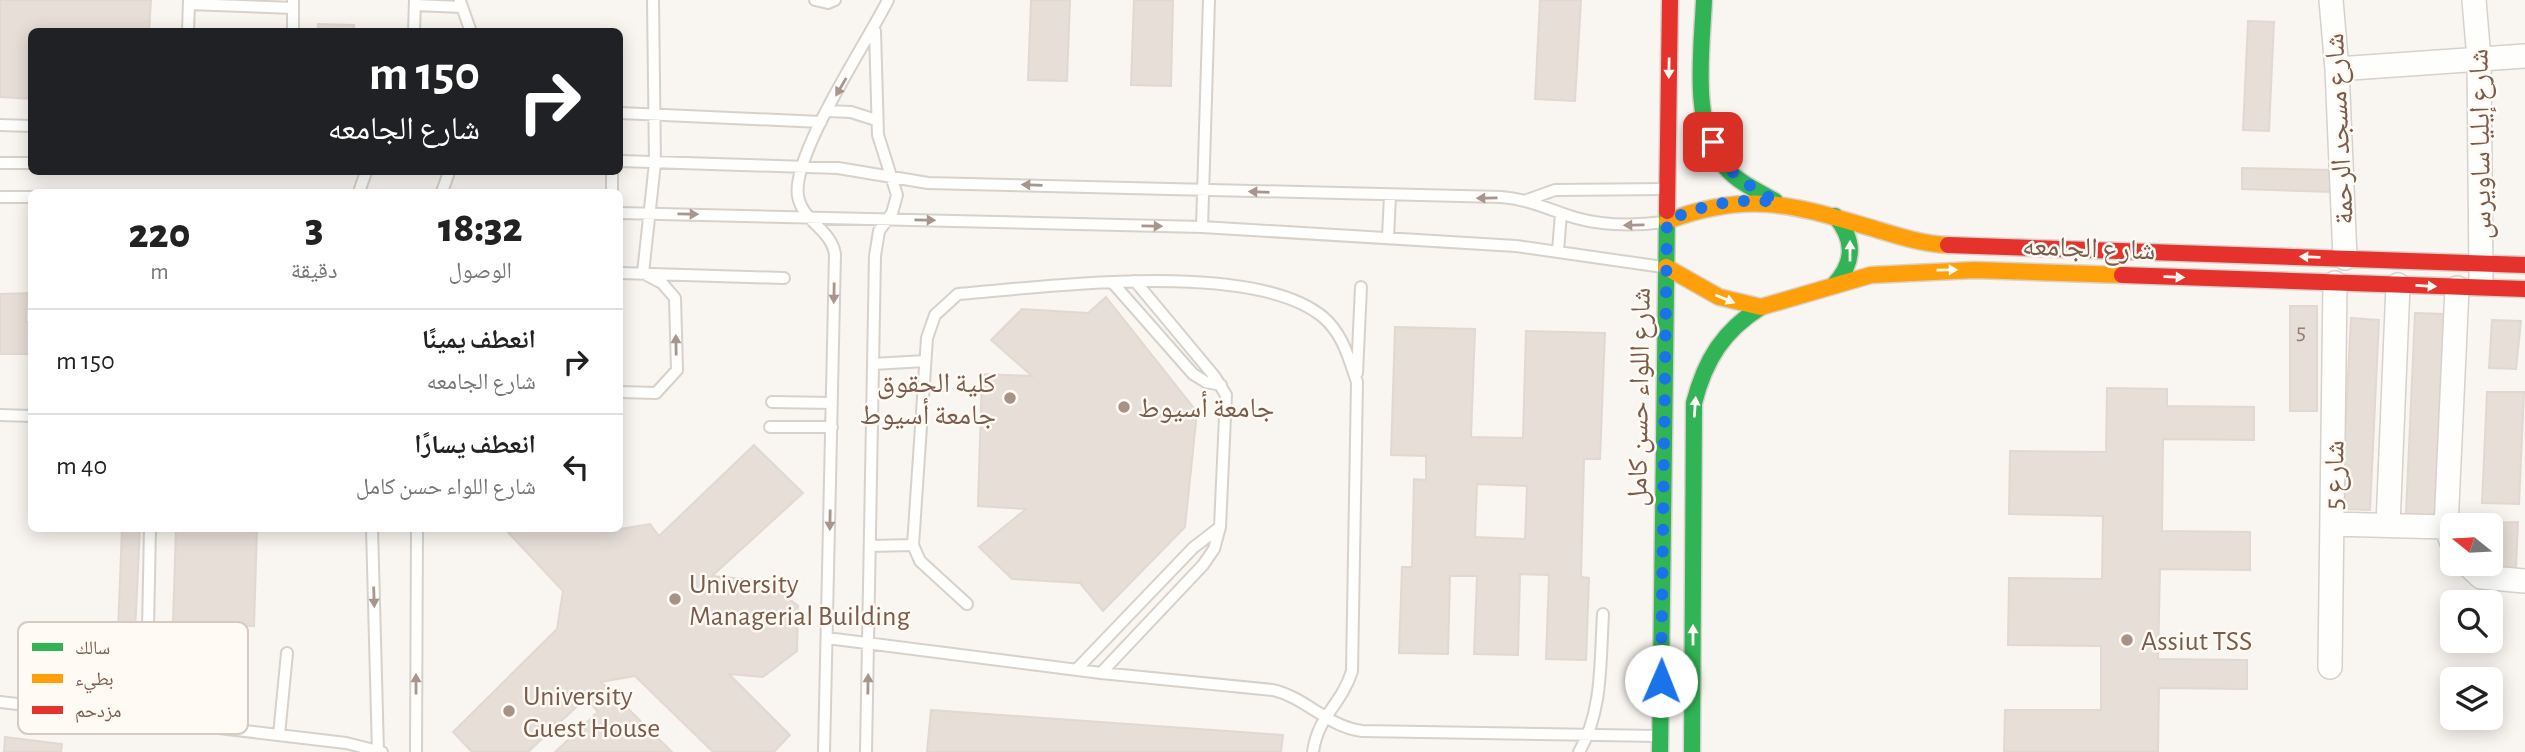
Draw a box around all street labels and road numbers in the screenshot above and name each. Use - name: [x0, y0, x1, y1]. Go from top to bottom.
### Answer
- street label: شارع مسجد الرحمة: [2321, 32, 2361, 225]
- street label: شارع إيليا ساويرس: [2465, 48, 2499, 240]
- street label: شارع الجامعه: [2022, 233, 2156, 267]
- street label: شارع اللواء حسن كامل: [1624, 287, 1658, 507]
- street label: شارع 5: [2320, 440, 2352, 510]

